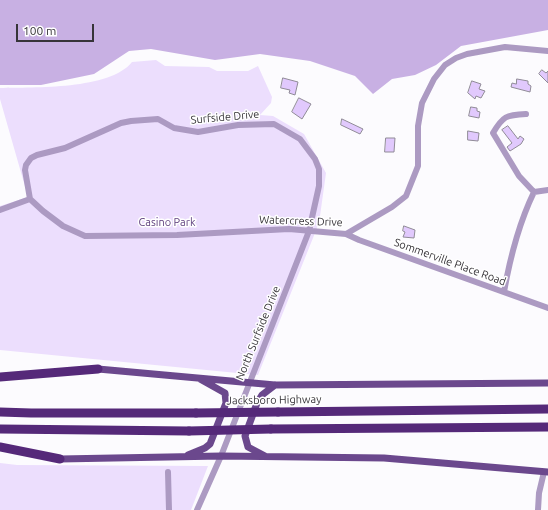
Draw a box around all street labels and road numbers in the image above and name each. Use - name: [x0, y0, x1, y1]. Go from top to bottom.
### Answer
- street label: Surfside Drive: [190, 107, 260, 127]
- street label: Watercress Drive: [259, 213, 343, 229]
- street label: Sommerville Place Road: [392, 236, 508, 288]
- street label: North Surfside Drive: [233, 284, 283, 382]
- street label: Jacksboro Highway: [226, 393, 322, 407]

